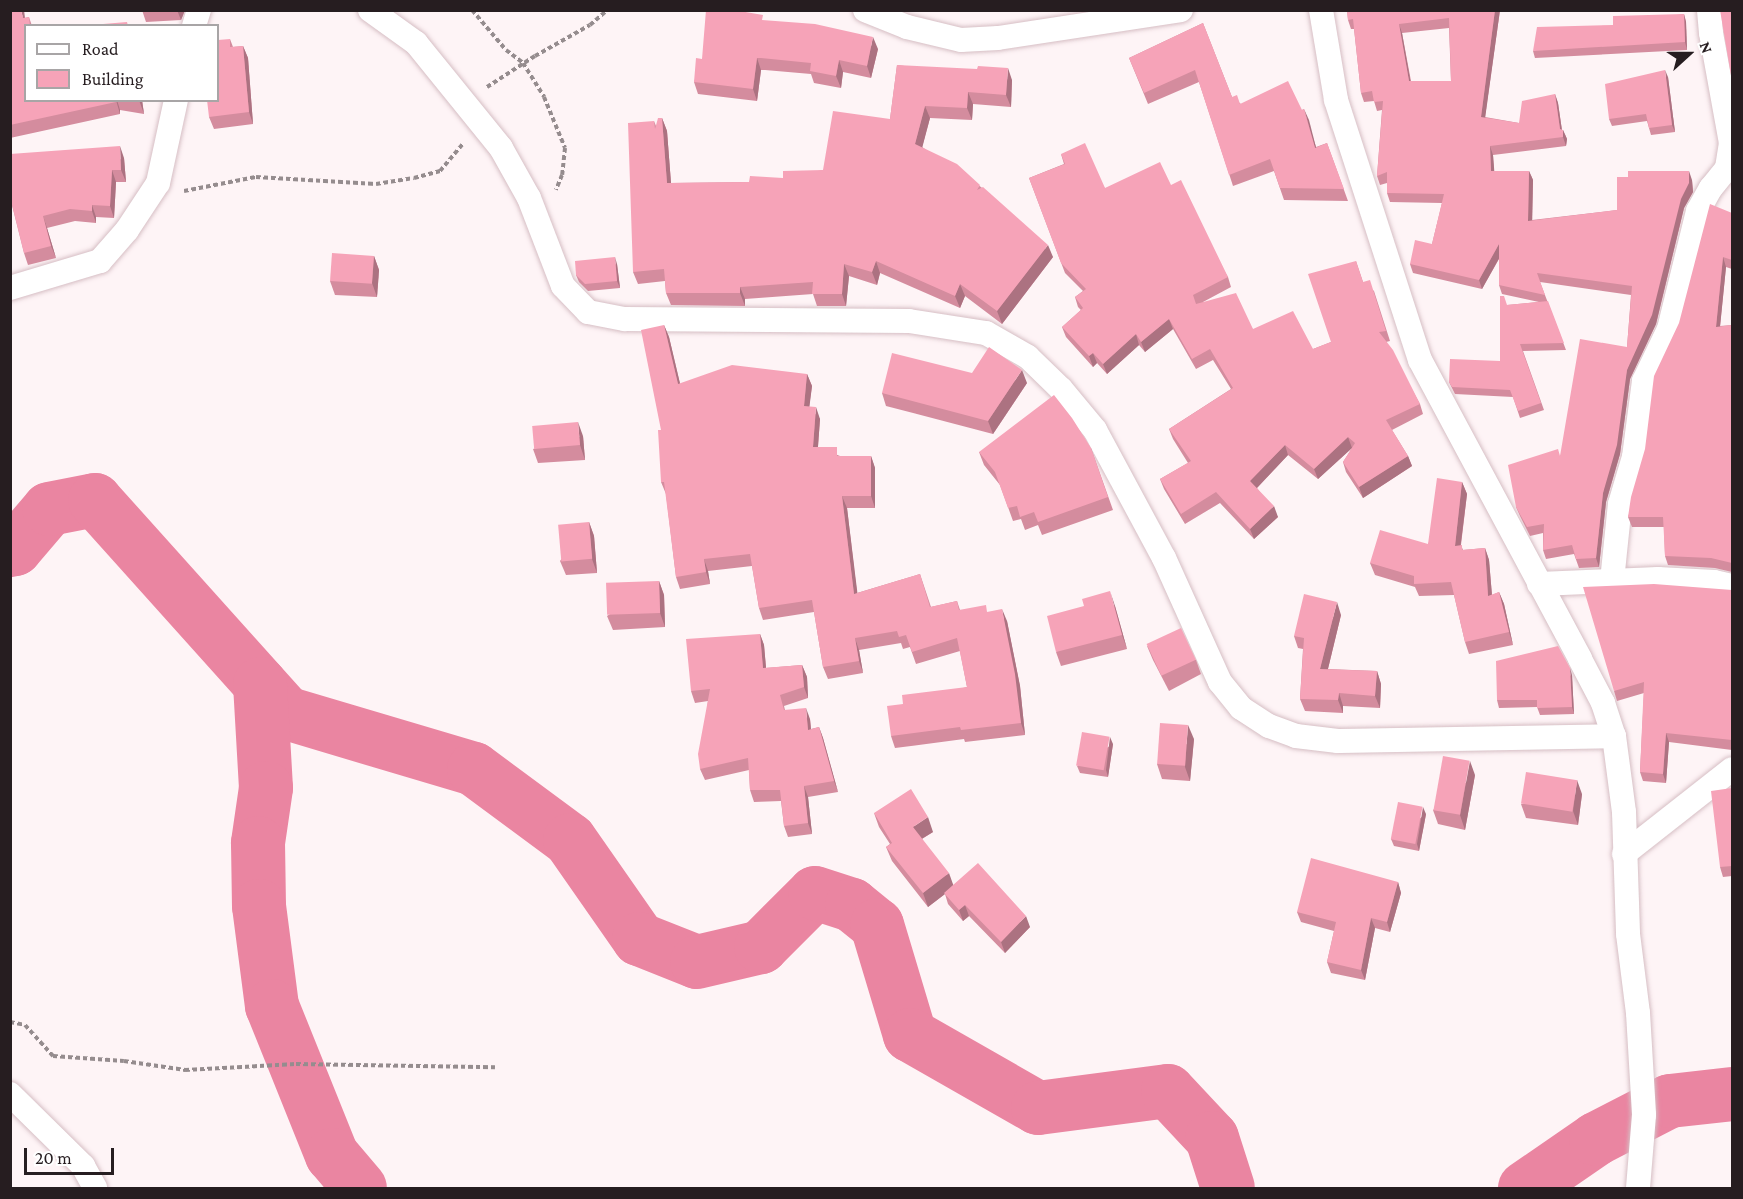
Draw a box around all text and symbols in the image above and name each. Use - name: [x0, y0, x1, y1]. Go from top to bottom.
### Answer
- legend: [24, 24, 219, 102]
- north arrow: [1659, 24, 1719, 84]
- text: Road: [82, 39, 119, 59]
- text: N: [1696, 39, 1716, 56]
- text: Building: [82, 69, 143, 89]
- scale bar: [27, 1136, 117, 1174]
- text: 20 m: [35, 1148, 72, 1168]

